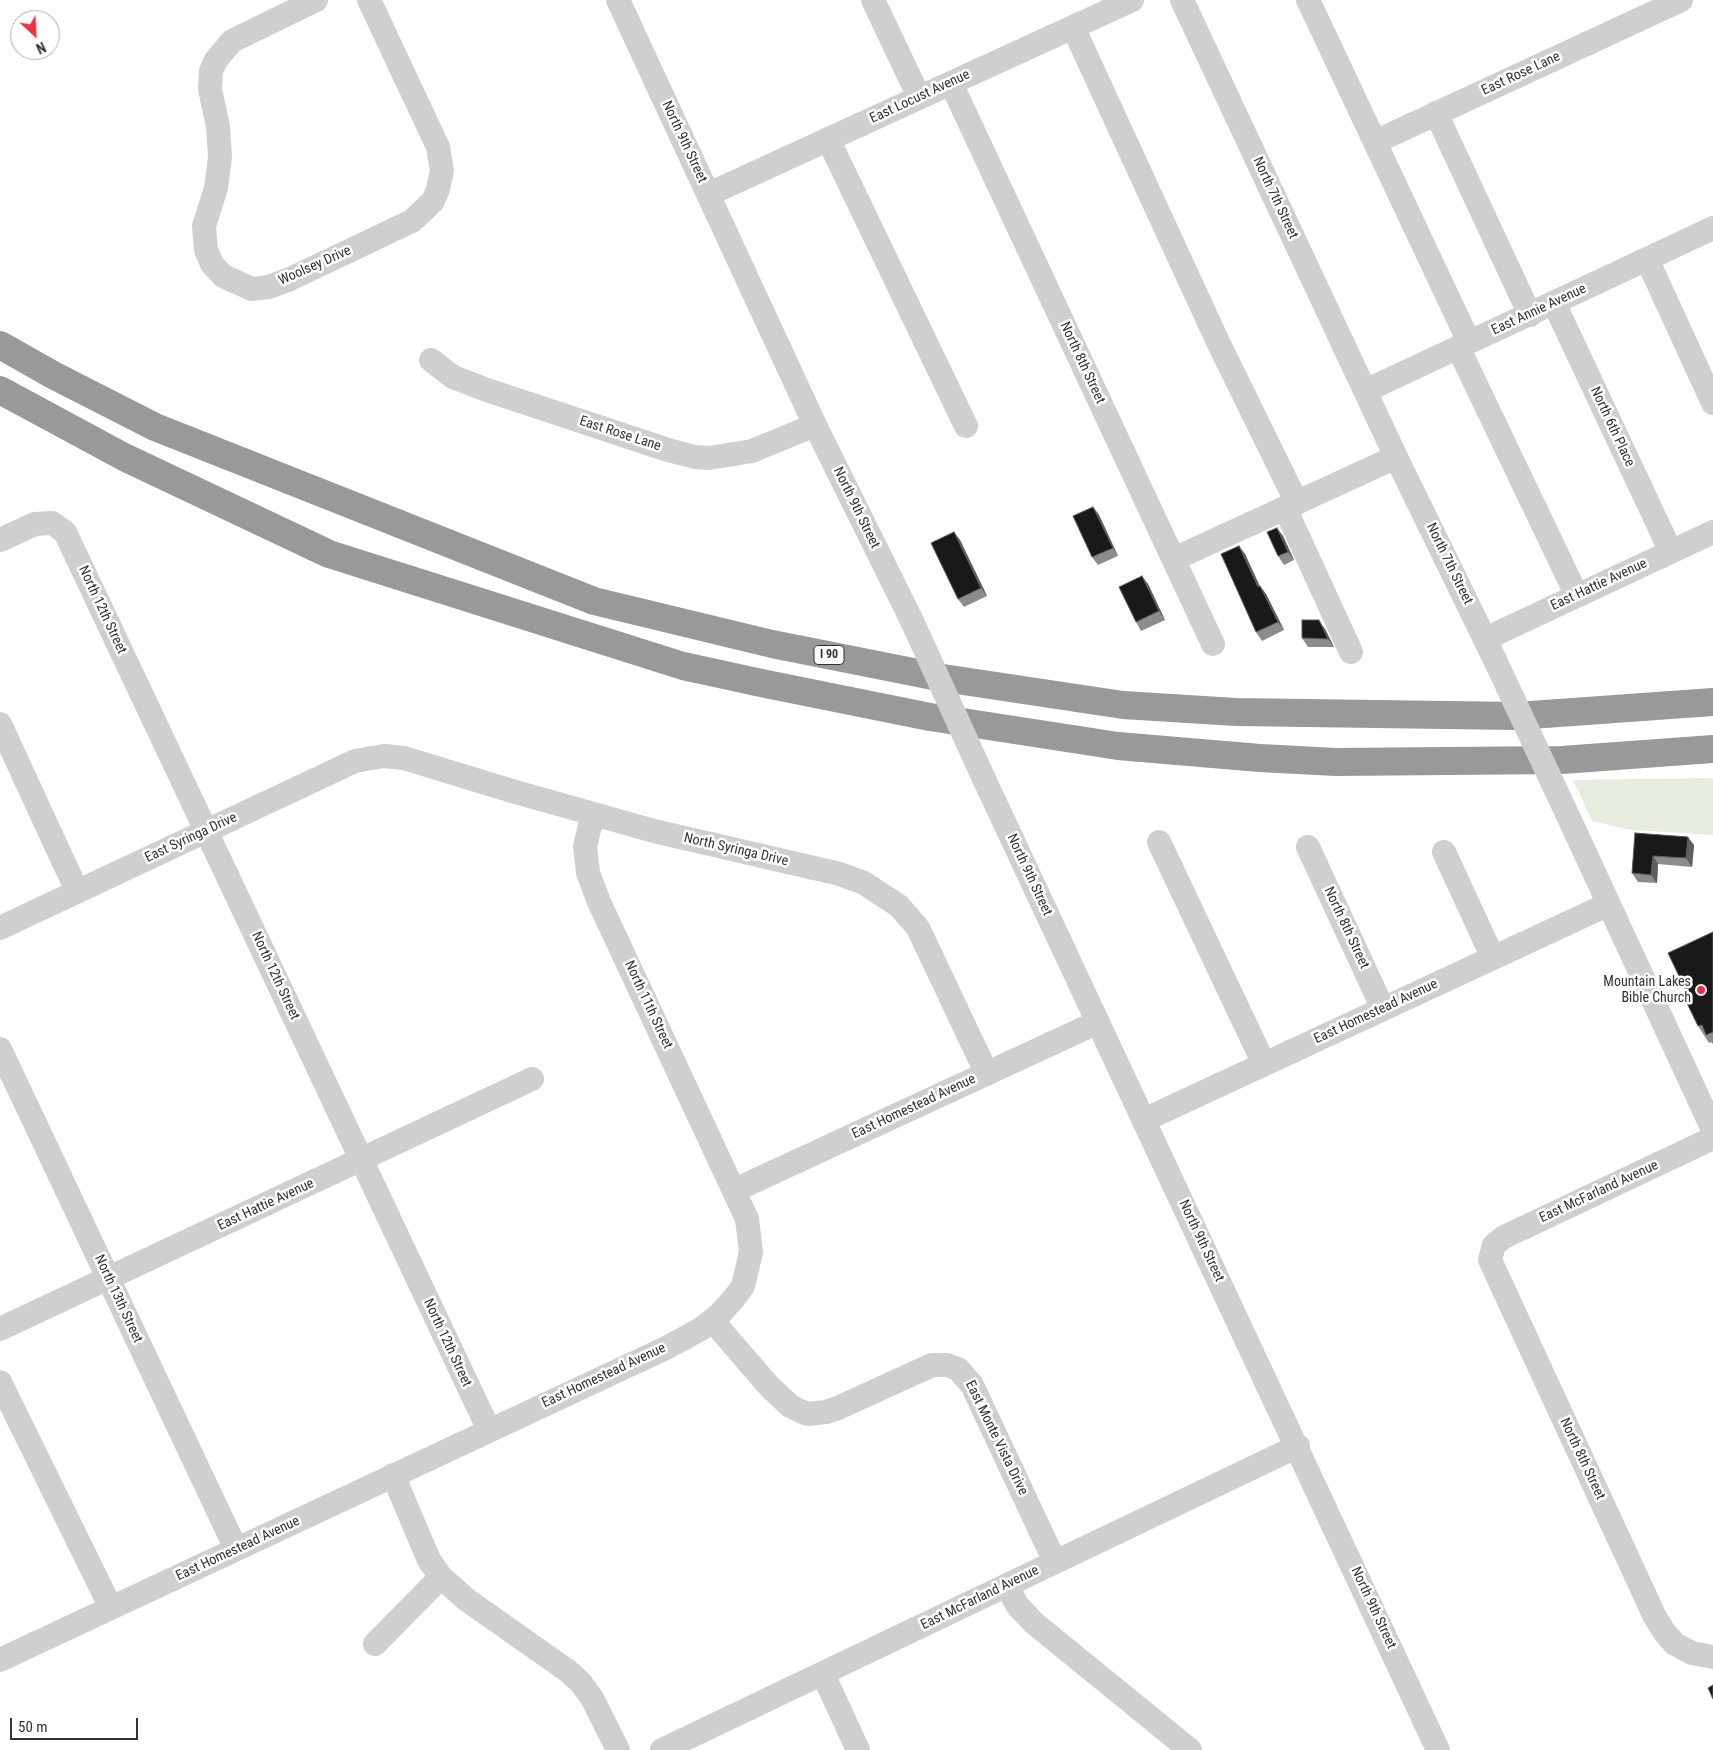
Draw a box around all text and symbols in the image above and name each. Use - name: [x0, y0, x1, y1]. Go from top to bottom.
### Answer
- north arrow: [10, 10, 60, 60]
- text: N: [34, 39, 48, 57]
- street label: East Rose Lane: [1479, 48, 1563, 100]
- street label: East Locust Avenue: [867, 66, 973, 128]
- street label: North 9th Street: [658, 98, 710, 186]
- street label: North 7th Street: [1249, 154, 1301, 242]
- street label: Woolsey Drive: [276, 243, 354, 289]
- street label: East Annie Avenue: [1489, 281, 1589, 339]
- street label: North 8th Street: [1056, 319, 1108, 407]
- street label: North 6th Place: [1586, 384, 1638, 470]
- street label: East Rose Lane: [577, 413, 663, 455]
- street label: North 9th Street: [829, 465, 883, 551]
- street label: North 7th Street: [1422, 521, 1476, 607]
- street label: East Hattie Avenue: [1548, 555, 1650, 615]
- street label: North 12th Street: [74, 563, 130, 657]
- road number: I 90: [814, 646, 844, 664]
- street label: East Syringa Drive: [142, 809, 240, 867]
- street label: North Syringa Drive: [682, 830, 790, 870]
- street label: North 9th Street: [1003, 831, 1055, 919]
- street label: North 8th Street: [1320, 884, 1372, 972]
- street label: North 12th Street: [247, 929, 303, 1023]
- street label: North 11th Street: [620, 958, 676, 1052]
- place label: Mountain Lakes Bible Church: [1603, 974, 1691, 1006]
- street label: East Homestead Avenue: [1312, 976, 1440, 1048]
- marker: Mountain Lakes Bible Church: [1695, 984, 1707, 996]
- street label: East Homestead Avenue: [850, 1071, 978, 1143]
- street label: East McFarland Avenue: [1537, 1157, 1661, 1227]
- street label: East Hattie Avenue: [215, 1175, 317, 1235]
- street label: North 9th Street: [1175, 1197, 1227, 1285]
- street label: North 13th Street: [90, 1252, 146, 1346]
- street label: North 12th Street: [419, 1296, 475, 1390]
- street label: East Homestead Avenue: [540, 1340, 668, 1412]
- street label: East Monte Vista Drive: [961, 1378, 1031, 1498]
- street label: North 8th Street: [1556, 1415, 1608, 1503]
- street label: East Homestead Avenue: [174, 1513, 302, 1585]
- street label: East McFarland Avenue: [918, 1562, 1042, 1634]
- street label: North 9th Street: [1347, 1564, 1399, 1652]
- scale bar: [12, 1708, 140, 1740]
- text: 50 m: [18, 1718, 48, 1736]

